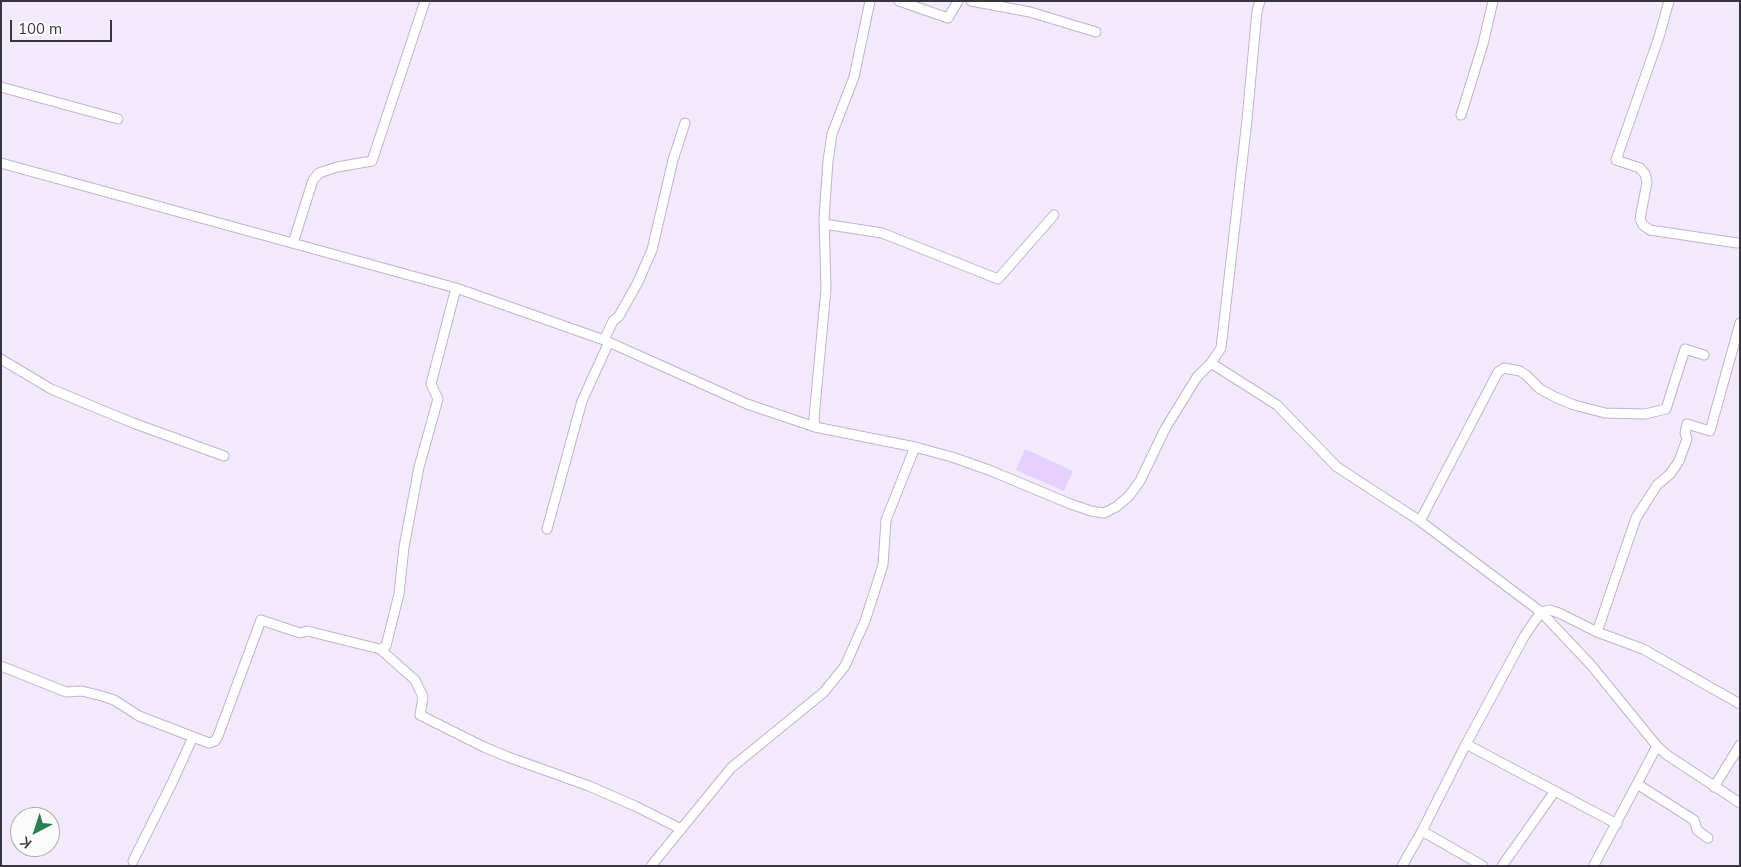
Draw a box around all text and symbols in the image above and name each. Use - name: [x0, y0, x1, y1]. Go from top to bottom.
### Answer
- scale bar: [12, 10, 115, 42]
- text: 100 m: [18, 19, 62, 38]
- north arrow: [10, 807, 60, 857]
- text: K: [17, 833, 35, 853]

